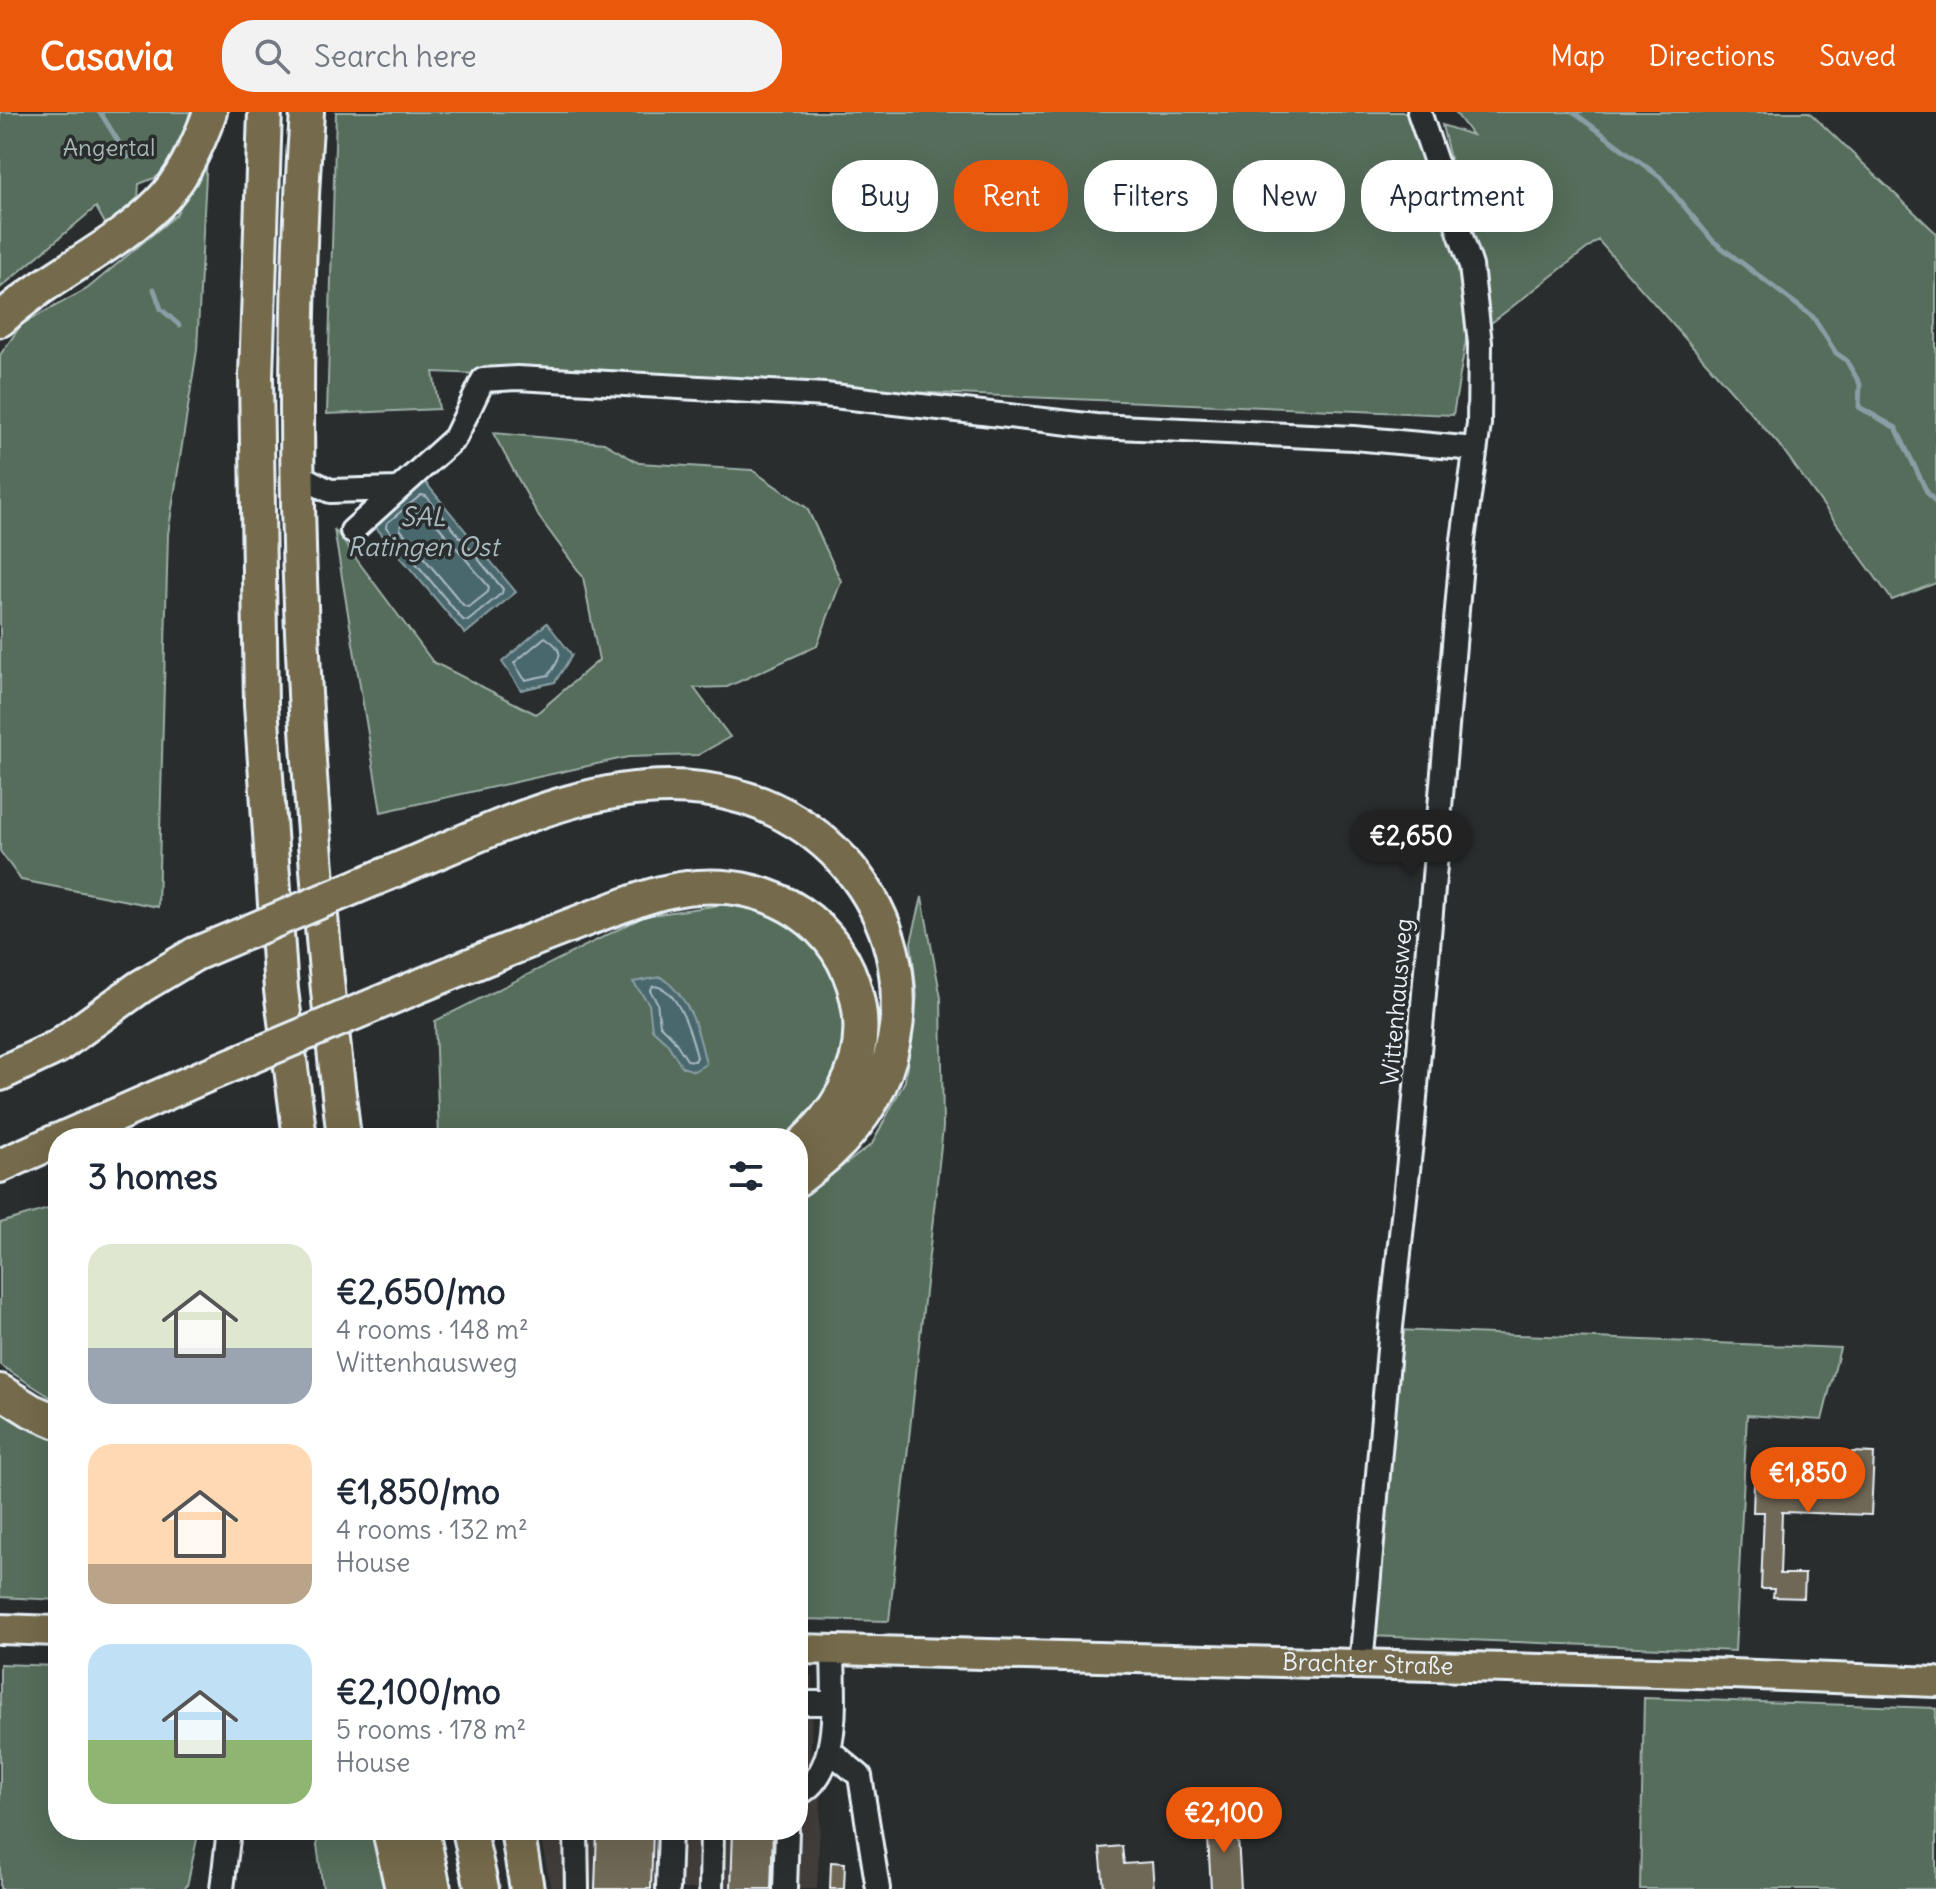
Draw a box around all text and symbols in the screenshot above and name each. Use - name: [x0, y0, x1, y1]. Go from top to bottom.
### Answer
- search box: [222, 20, 782, 92]
- text: Casavia: [40, 33, 174, 80]
- icon: search: [250, 34, 294, 78]
- text: Search here: [314, 37, 477, 75]
- text: Map: [1550, 38, 1605, 74]
- text: Directions: [1649, 38, 1775, 74]
- text: Saved: [1819, 38, 1896, 74]
- park label: Angertal: [63, 132, 155, 162]
- chip: Buy: [832, 160, 938, 232]
- chip: Rent: [954, 160, 1068, 232]
- chip: Filters: [1084, 160, 1217, 232]
- chip: New: [1233, 160, 1345, 232]
- chip: Apartment: [1361, 160, 1553, 232]
- water label: SAL Ratingen Ost: [347, 500, 502, 563]
- pin: €2,650: [1346, 810, 1476, 878]
- text: €2,650: [1369, 819, 1453, 852]
- street label: Wittenhausweg: [1374, 917, 1418, 1087]
- icon: filters: [724, 1154, 768, 1198]
- text: 3 homes: [88, 1155, 218, 1198]
- text: €2,650/mo: [336, 1270, 506, 1313]
- icon: home: [152, 1276, 248, 1372]
- text: 4 rooms · 148 m²: [336, 1313, 529, 1346]
- text: Wittenhausweg: [336, 1346, 517, 1379]
- pin: €1,850: [1743, 1447, 1873, 1515]
- text: €1,850: [1768, 1456, 1848, 1489]
- text: €1,850/mo: [336, 1470, 500, 1513]
- icon: home: [152, 1476, 248, 1572]
- text: 4 rooms · 132 m²: [336, 1513, 528, 1546]
- text: House: [336, 1546, 410, 1579]
- street label: Brachter Straße: [1282, 1646, 1454, 1681]
- text: €2,100/mo: [336, 1670, 501, 1713]
- icon: home: [152, 1676, 248, 1772]
- text: 5 rooms · 178 m²: [336, 1713, 526, 1746]
- text: House: [336, 1746, 410, 1779]
- pin: €2,100: [1159, 1787, 1289, 1855]
- text: €2,100: [1184, 1796, 1264, 1829]

